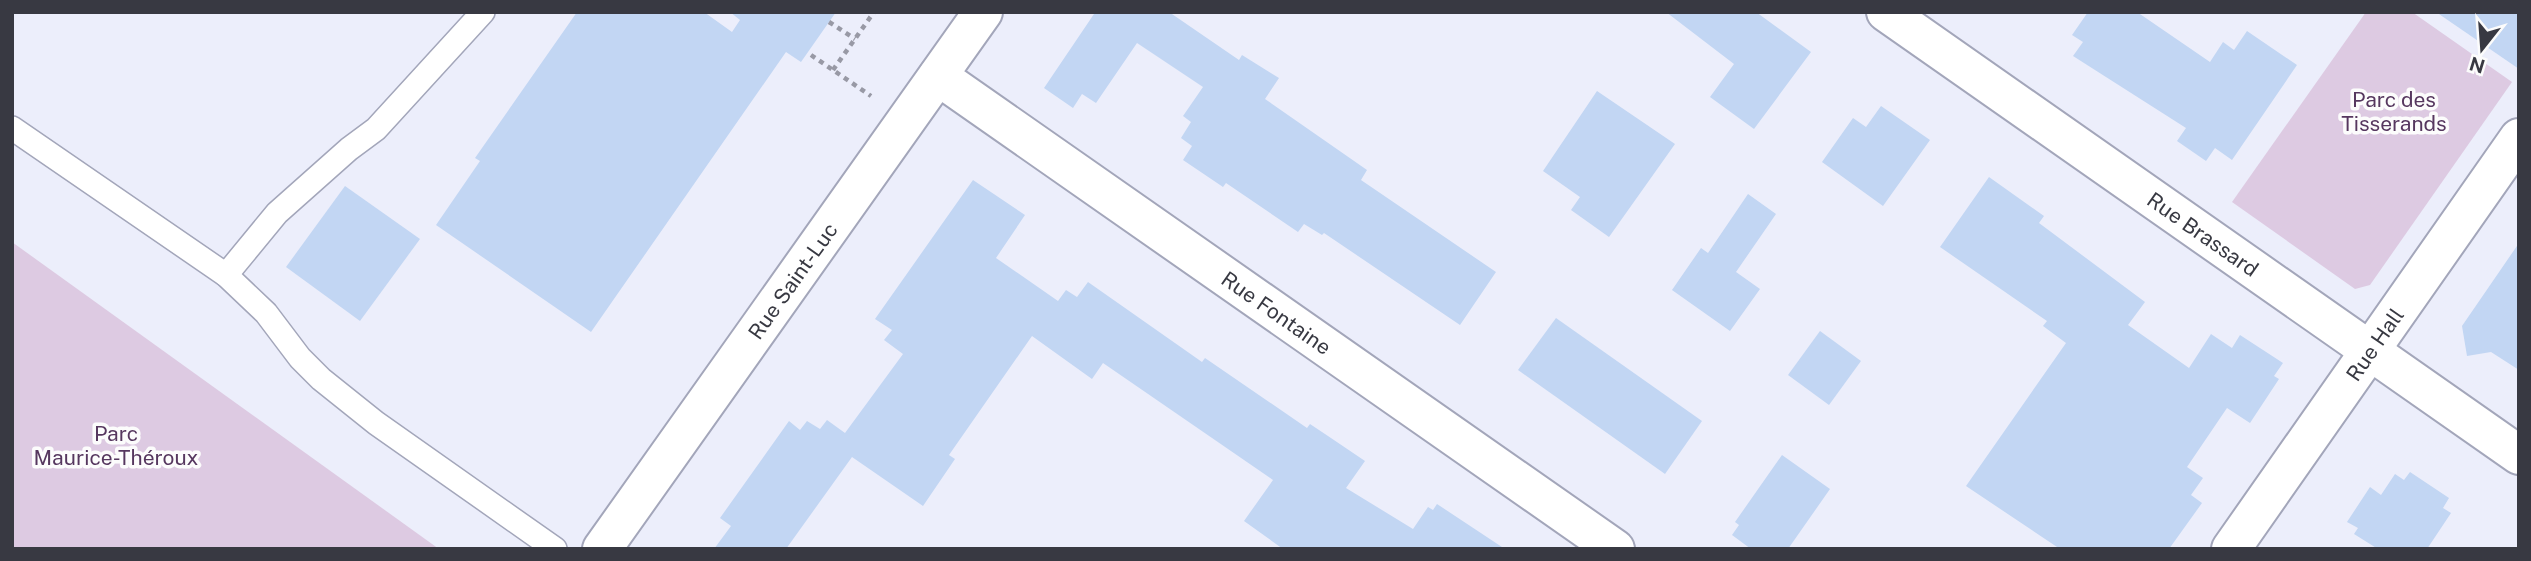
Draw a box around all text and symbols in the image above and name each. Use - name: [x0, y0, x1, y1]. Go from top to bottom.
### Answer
- north arrow: [2447, 14, 2517, 84]
- text: N: [2467, 53, 2487, 78]
- park label: Parc des Tisserands: [2341, 87, 2447, 136]
- street label: Rue Brassard: [2143, 186, 2264, 281]
- street label: Rue Saint-Luc: [742, 218, 842, 344]
- street label: Rue Fontaine: [1217, 266, 1336, 359]
- street label: Rue Hall: [2340, 303, 2409, 386]
- park label: Parc Maurice-Théroux: [34, 421, 199, 470]

